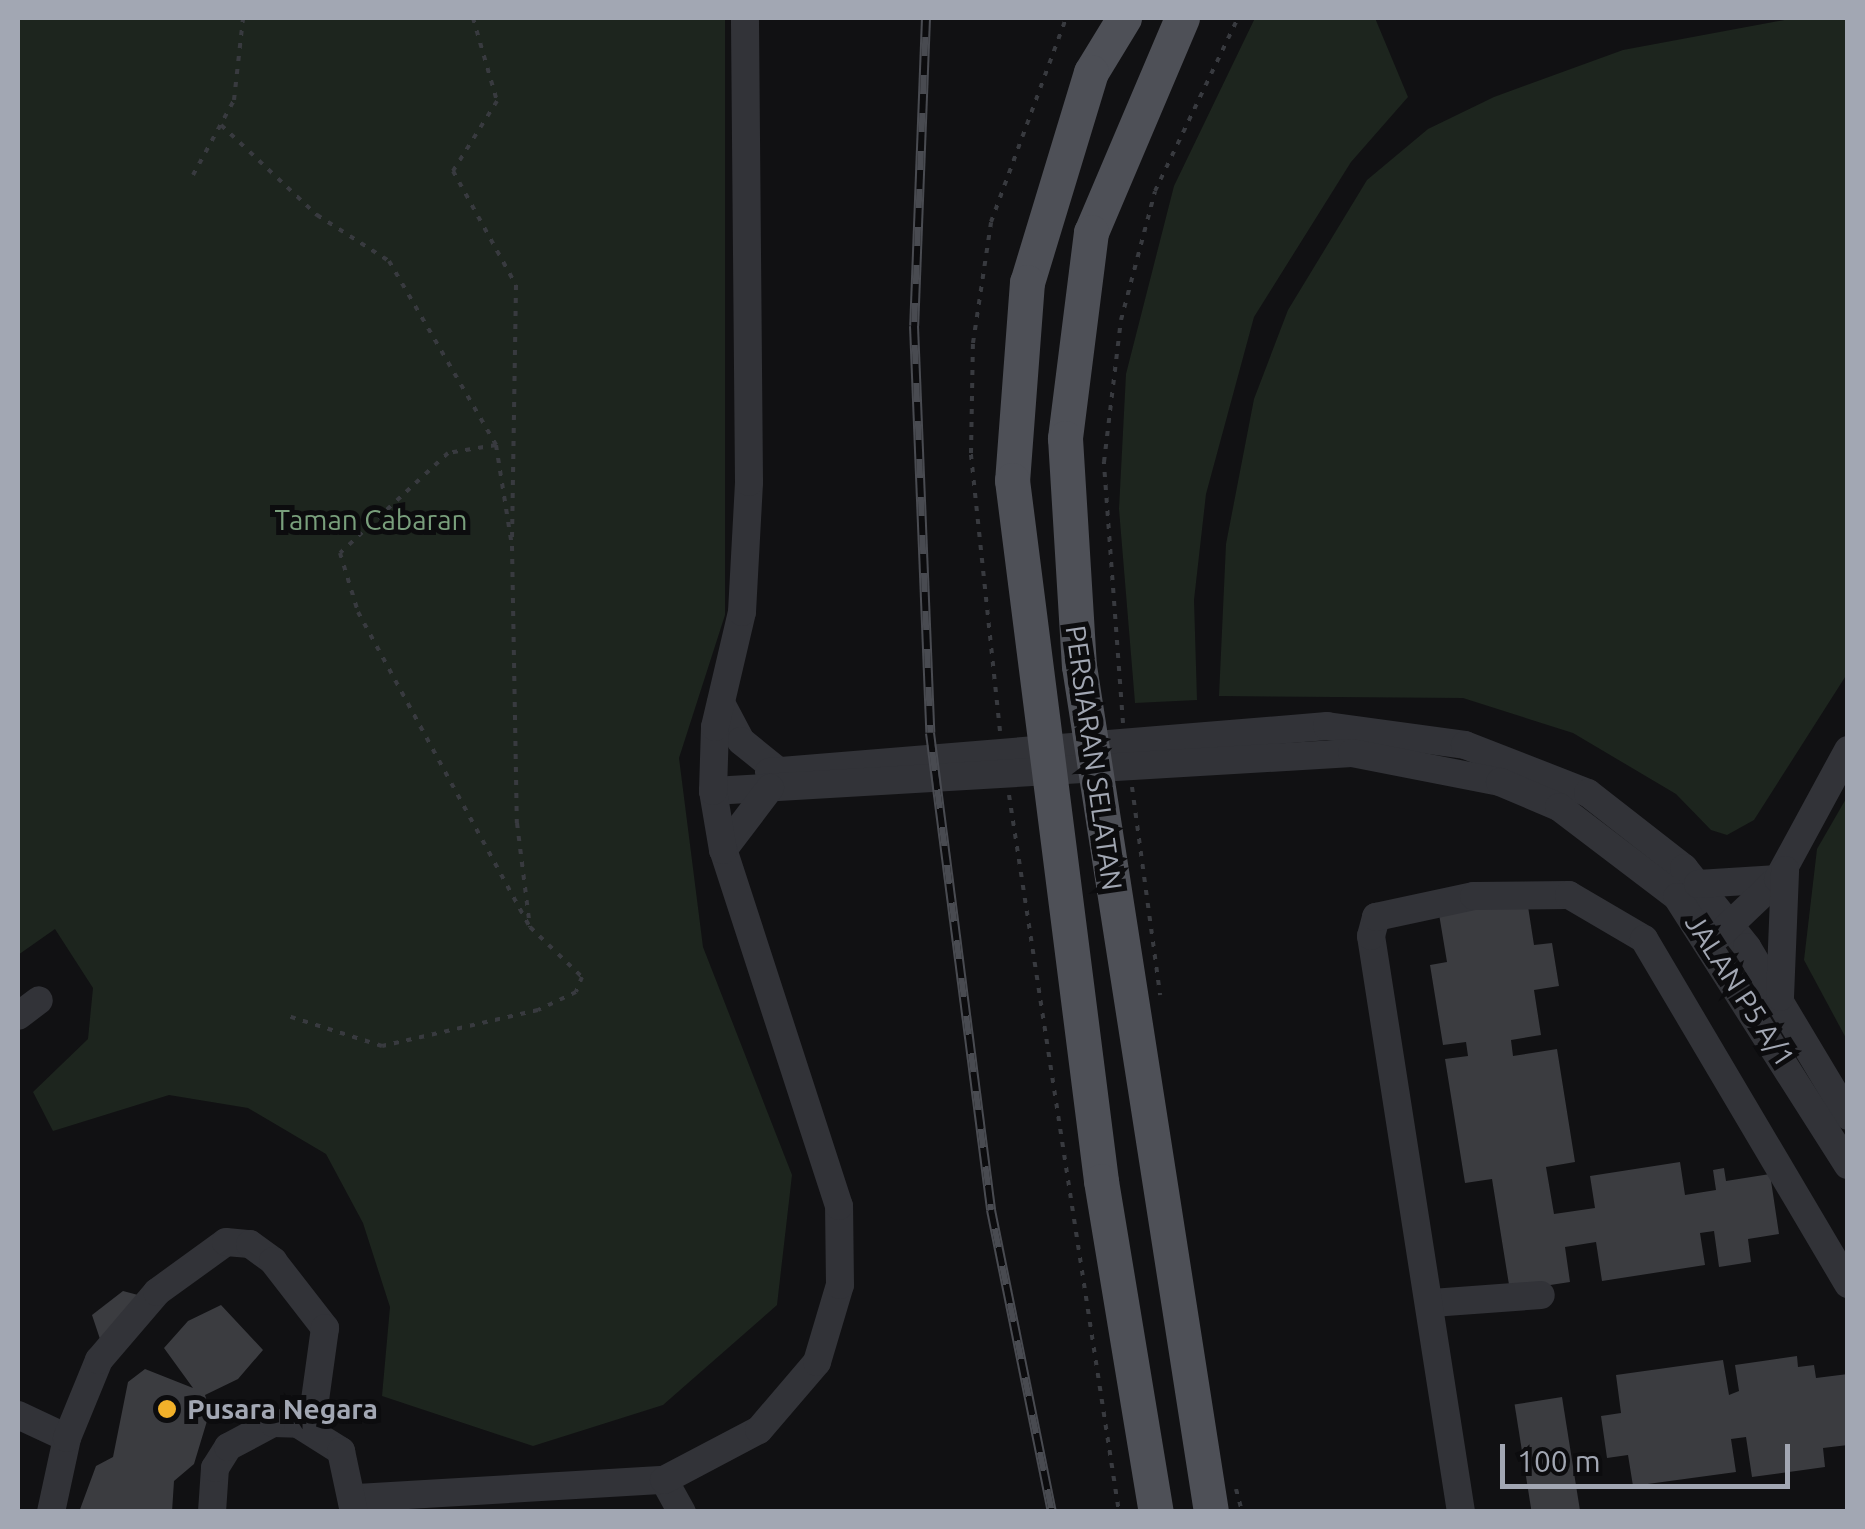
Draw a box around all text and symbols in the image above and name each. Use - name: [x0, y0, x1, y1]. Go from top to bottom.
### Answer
- park label: Taman Cabaran: [274, 503, 468, 537]
- street label: PERSIARAN SELATAN: [1059, 623, 1129, 893]
- street label: JALAN P5 A/1: [1678, 907, 1802, 1073]
- place label: Pusara Negara: [187, 1392, 378, 1426]
- marker: Pusara Negara: [156, 1398, 178, 1420]
- scale bar: [1505, 1424, 1795, 1486]
- text: 100 m: [1517, 1444, 1601, 1478]

